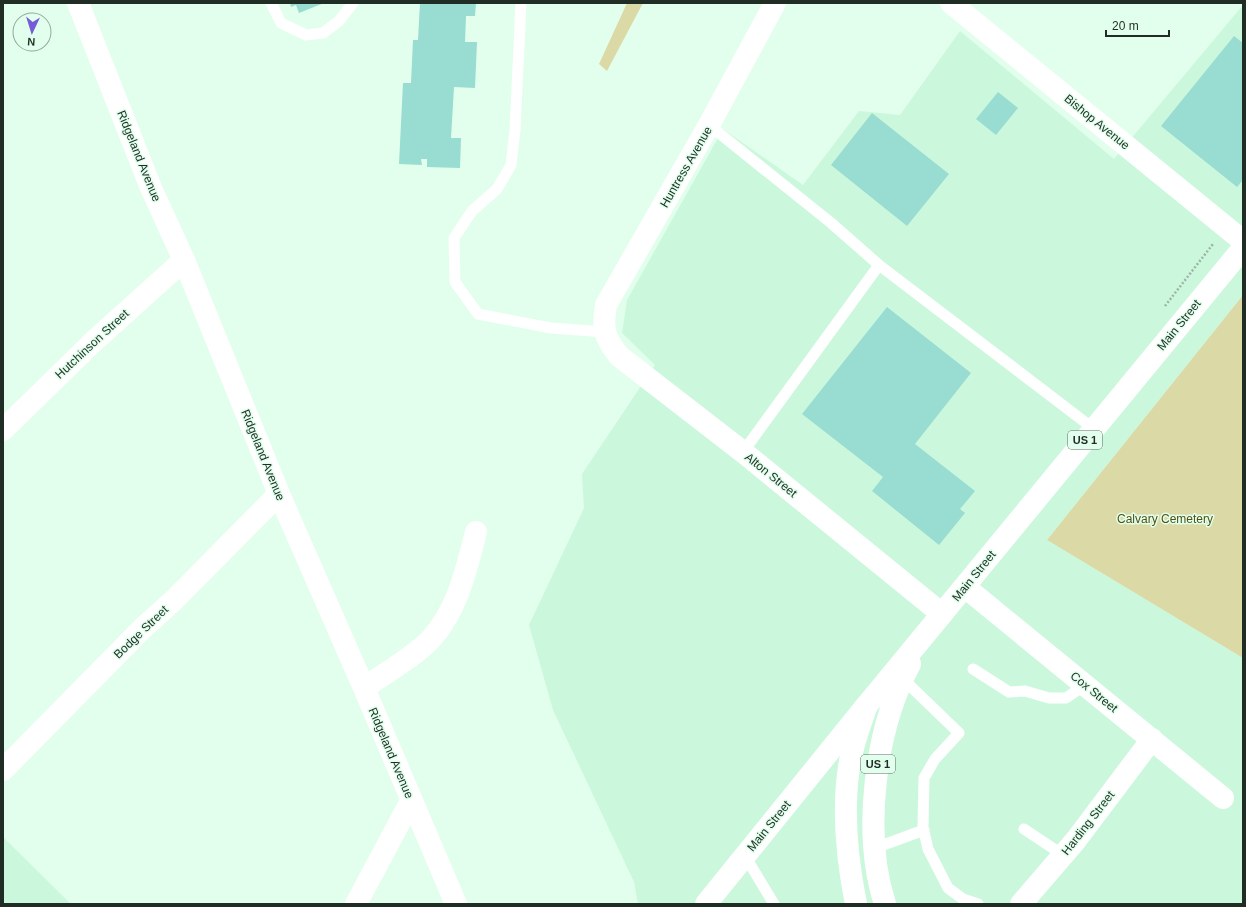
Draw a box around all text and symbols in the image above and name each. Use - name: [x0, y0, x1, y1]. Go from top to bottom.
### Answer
- north arrow: [12, 12, 52, 52]
- scale bar: [1106, 12, 1169, 38]
- text: 20 m: [1112, 19, 1139, 33]
- text: N: [27, 36, 36, 48]
- street label: Bishop Avenue: [1062, 91, 1133, 153]
- street label: Ridgeland Avenue: [114, 108, 164, 204]
- street label: Huntress Avenue: [657, 124, 715, 210]
- street label: Main Street: [1154, 296, 1204, 353]
- street label: Hutchinson Street: [52, 306, 132, 382]
- street label: Ridgeland Avenue: [238, 407, 288, 503]
- road number: US 1: [1068, 431, 1102, 449]
- street label: Alton Street: [742, 450, 800, 501]
- park label: Calvary Cemetery: [1117, 512, 1213, 526]
- street label: Main Street: [949, 547, 999, 604]
- street label: Bodge Street: [111, 602, 172, 661]
- street label: Cox Street: [1068, 669, 1121, 716]
- street label: Ridgeland Avenue: [366, 706, 417, 801]
- road number: US 1: [861, 755, 895, 773]
- street label: Harding Street: [1059, 788, 1118, 858]
- street label: Main Street: [744, 797, 794, 854]

